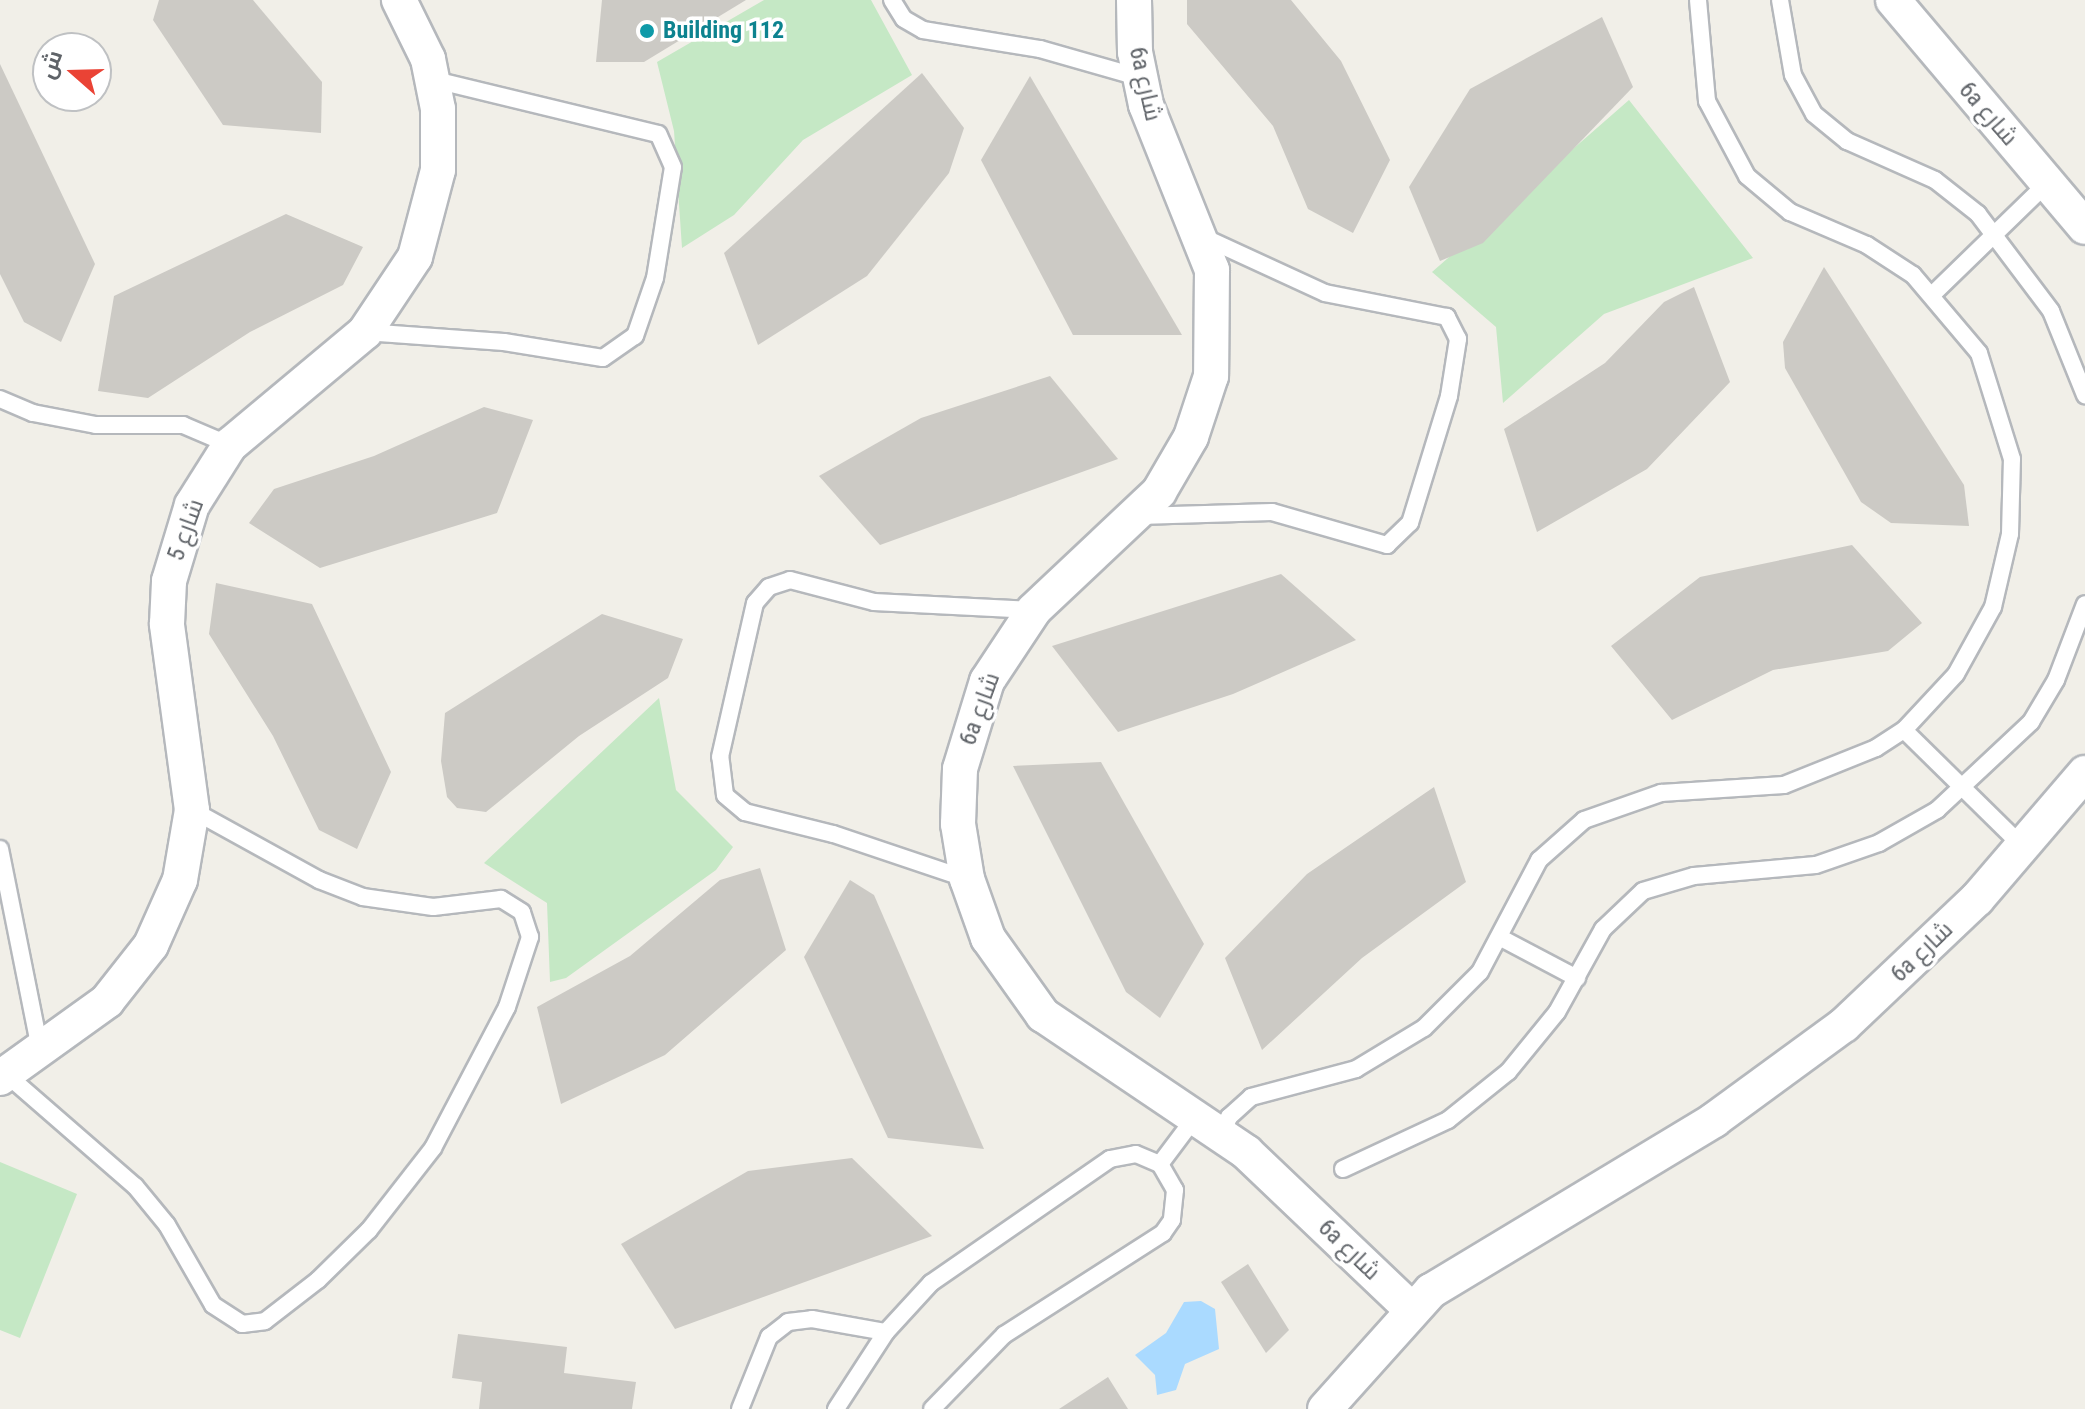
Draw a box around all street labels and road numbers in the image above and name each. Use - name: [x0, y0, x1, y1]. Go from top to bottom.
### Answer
- street label: 6a شارع: [1122, 44, 1168, 124]
- street label: 6a شارع: [1952, 76, 2024, 152]
- street label: شارع 5: [162, 495, 210, 565]
- street label: 6a شارع: [954, 669, 1006, 749]
- street label: 6a شارع: [1885, 915, 1959, 989]
- street label: 6a شارع: [1312, 1213, 1386, 1287]

